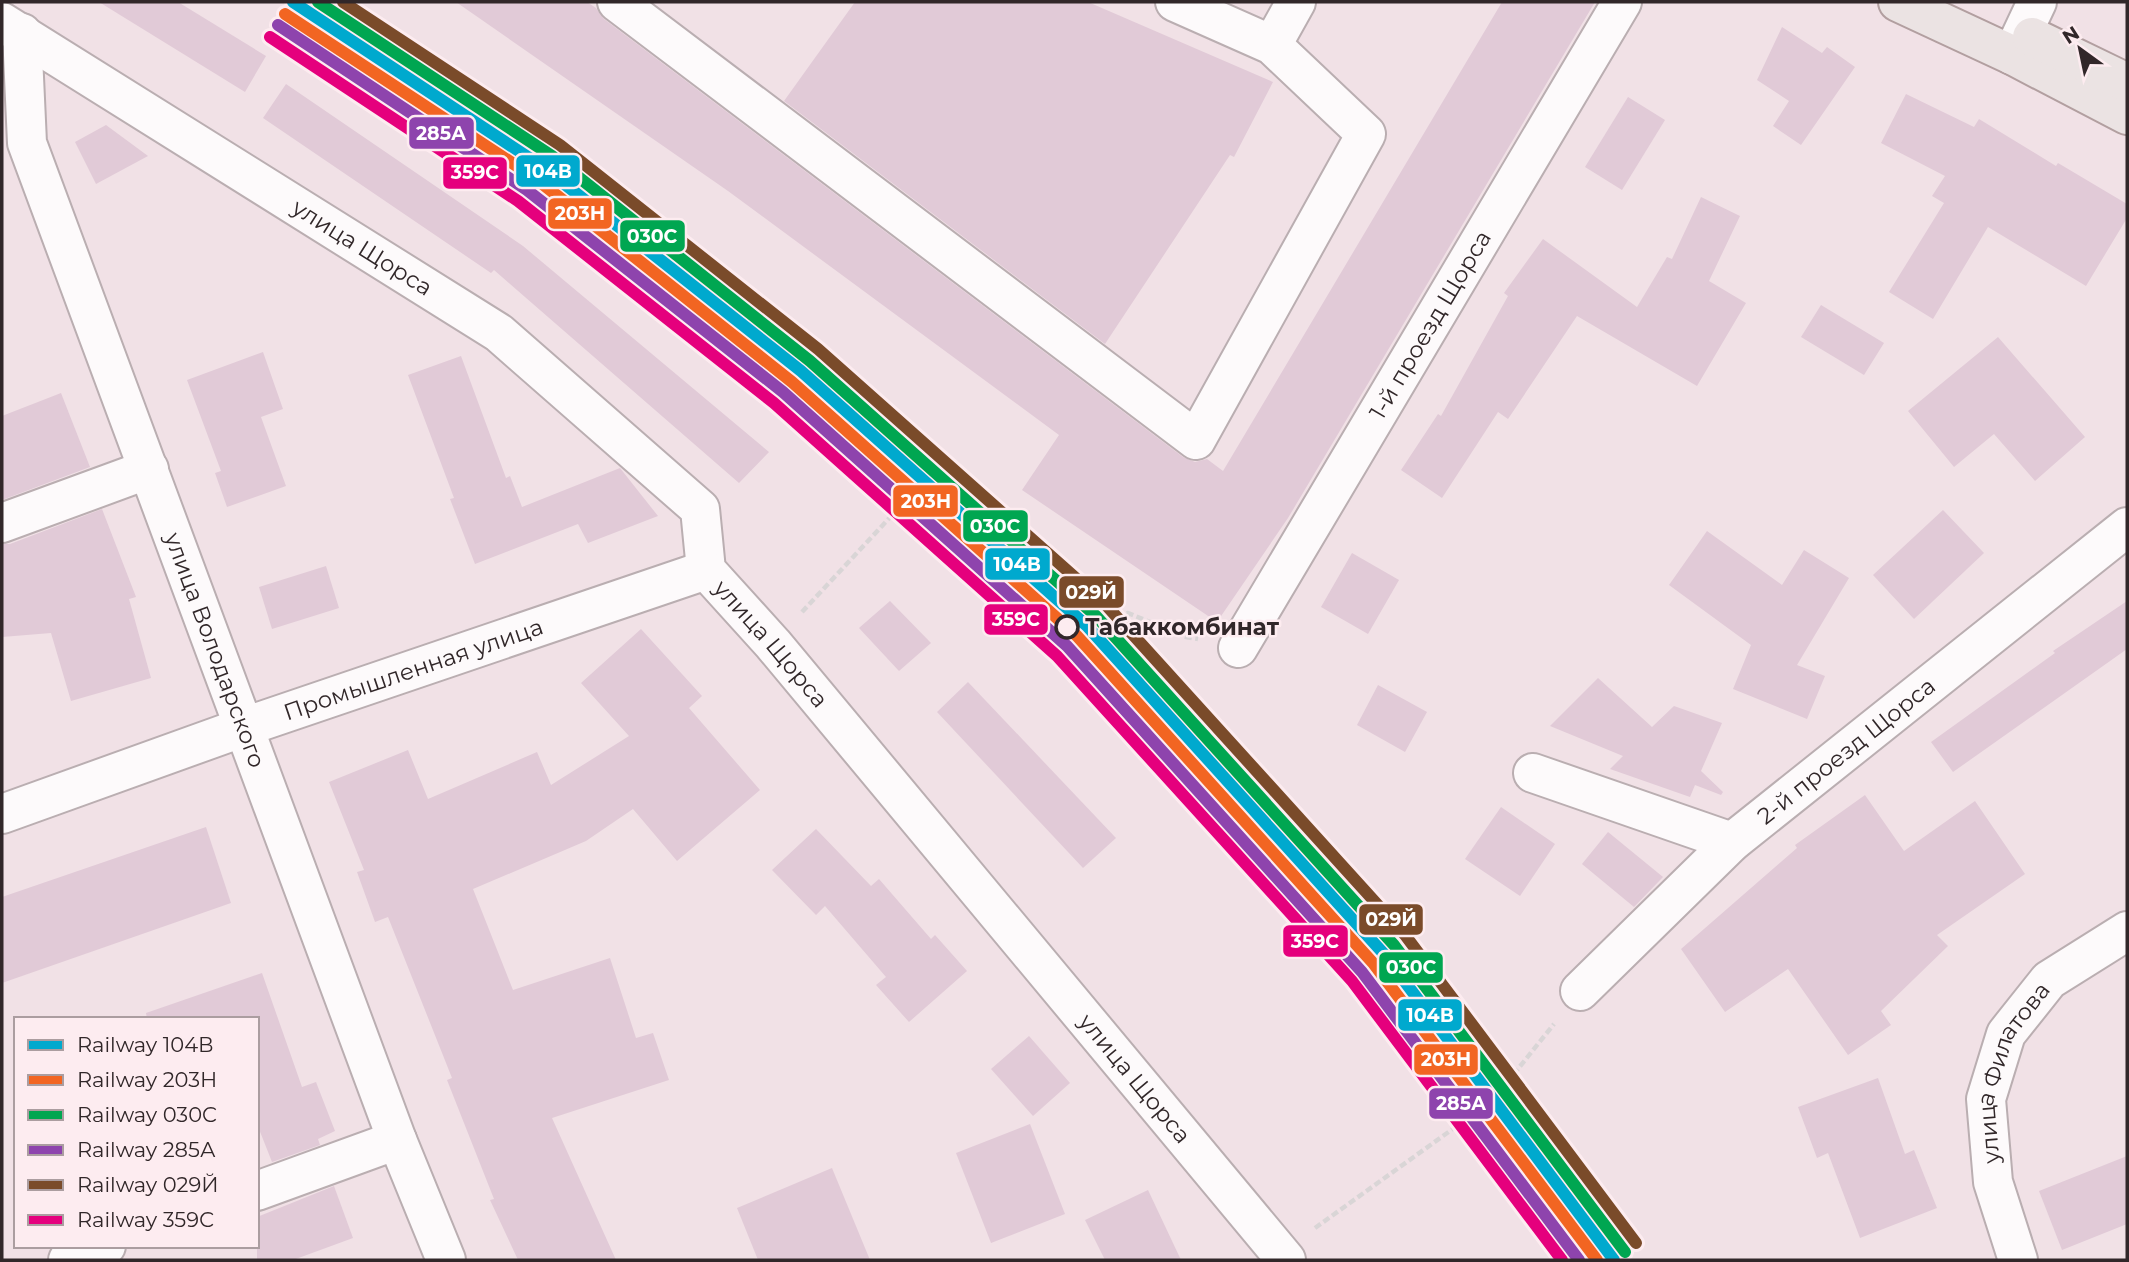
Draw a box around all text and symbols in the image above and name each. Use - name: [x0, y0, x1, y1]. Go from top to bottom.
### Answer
- north arrow: [2045, 14, 2115, 84]
- text: N: [2058, 21, 2084, 49]
- line badge: 285А: [408, 116, 475, 150]
- text: 285А: [416, 122, 467, 145]
- line badge: 104В: [515, 154, 581, 188]
- line badge: 359С: [442, 156, 508, 190]
- text: 104В: [524, 160, 572, 183]
- text: 359С: [450, 161, 499, 184]
- street label: улица Щорса: [286, 193, 438, 302]
- line badge: 203Н: [547, 197, 613, 230]
- text: 203Н: [555, 202, 605, 225]
- line badge: 030C: [619, 219, 686, 253]
- text: 030C: [627, 225, 678, 248]
- street label: 1-й проезд Щорса: [1363, 225, 1497, 424]
- line badge: 203Н: [892, 484, 959, 518]
- text: 203Н: [901, 490, 951, 513]
- line badge: 030C: [962, 509, 1029, 543]
- text: 030C: [970, 515, 1021, 538]
- street label: улица Володарского: [158, 528, 272, 771]
- line badge: 104В: [984, 547, 1051, 581]
- text: 104В: [993, 553, 1041, 576]
- street label: улица Щорса: [707, 573, 834, 713]
- line badge: 029Й: [1058, 575, 1125, 609]
- text: 029Й: [1065, 581, 1117, 604]
- line badge: 359С: [983, 603, 1049, 636]
- text: 359С: [991, 608, 1040, 631]
- street label: Промышленная улица: [280, 612, 547, 726]
- place label: Табаккомбинат: [1085, 613, 1280, 641]
- marker: Табаккомбинат: [1055, 615, 1079, 639]
- street label: 2-й проезд Щорса: [1752, 672, 1941, 830]
- line badge: 029Й: [1358, 903, 1424, 936]
- text: 029Й: [1365, 908, 1417, 931]
- line badge: 359С: [1282, 924, 1349, 958]
- text: 359С: [1290, 930, 1339, 953]
- line badge: 030C: [1378, 951, 1444, 984]
- text: 030C: [1386, 956, 1437, 979]
- street label: улица Филатова: [1971, 976, 2056, 1166]
- line badge: 104В: [1397, 998, 1463, 1032]
- text: 104В: [1406, 1004, 1454, 1027]
- street label: улица Щорса: [1072, 1007, 1197, 1149]
- legend: [14, 1017, 259, 1248]
- text: Railway 104В: [77, 1032, 214, 1057]
- line badge: 203Н: [1413, 1043, 1479, 1076]
- text: 203Н: [1421, 1048, 1471, 1071]
- text: Railway 203Н: [77, 1067, 217, 1092]
- line badge: 285А: [1428, 1087, 1494, 1120]
- text: 285А: [1436, 1092, 1487, 1115]
- text: Railway 030C: [77, 1102, 217, 1127]
- text: Railway 285А: [77, 1137, 216, 1162]
- text: Railway 029Й: [77, 1172, 219, 1197]
- text: Railway 359С: [77, 1207, 214, 1232]

